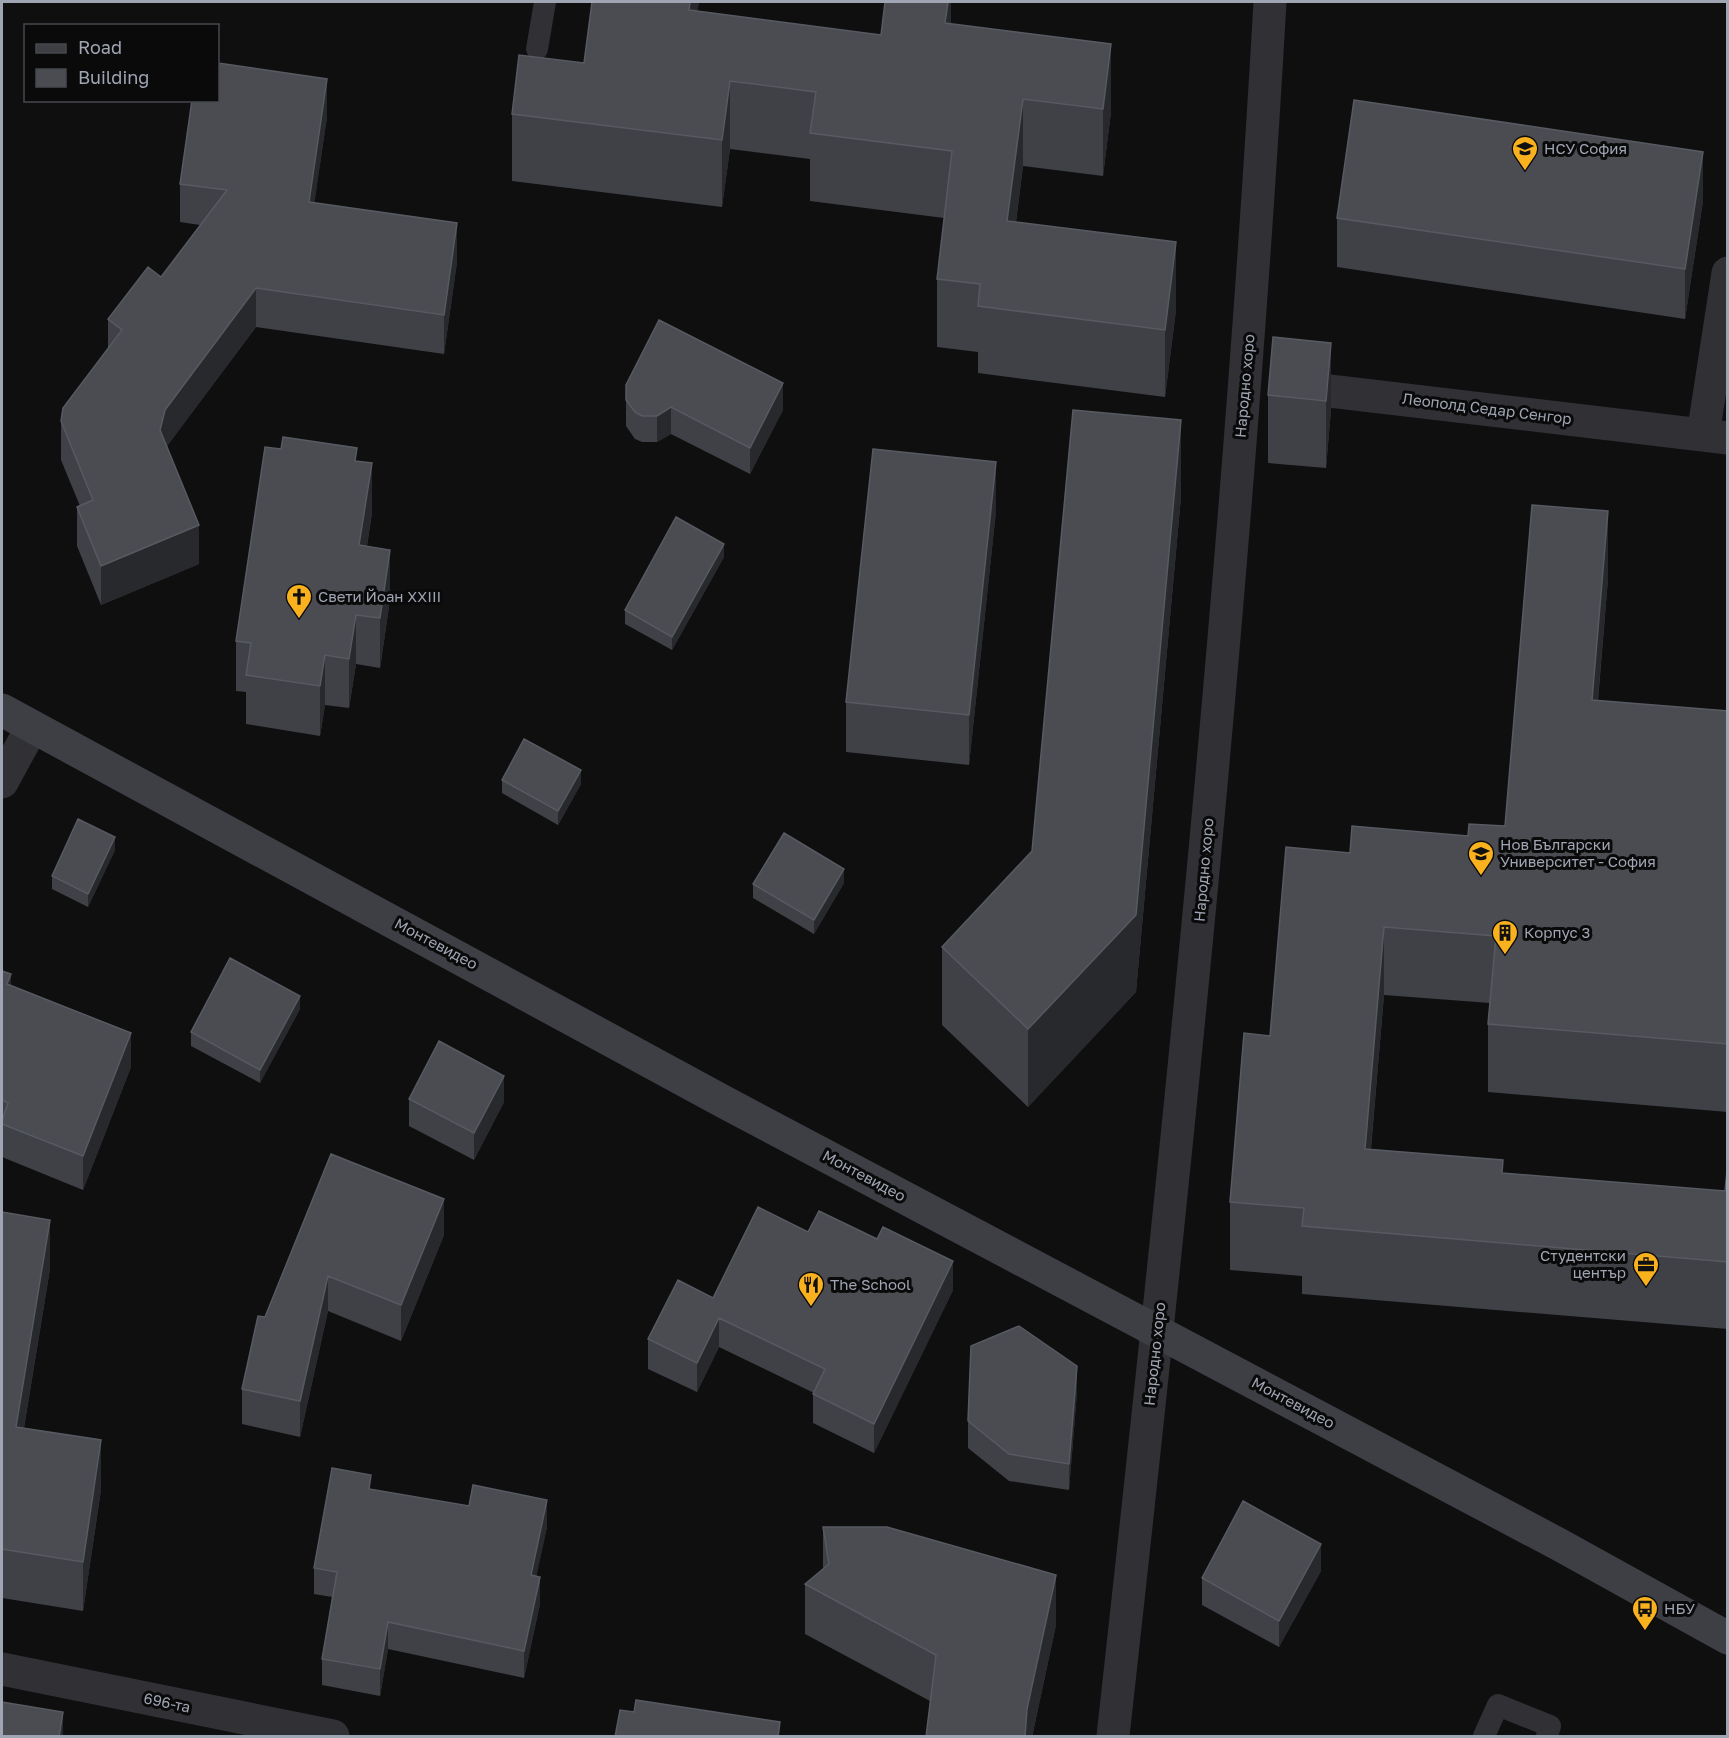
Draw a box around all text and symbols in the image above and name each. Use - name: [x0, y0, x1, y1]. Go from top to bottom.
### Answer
- legend: [24, 24, 219, 102]
- text: Road: [78, 36, 122, 58]
- text: Building: [78, 66, 149, 88]
- school or university icon: НСУ София: [1510, 134, 1540, 172]
- place label: НСУ София: [1544, 139, 1627, 157]
- street label: Народно хоро: [1231, 333, 1258, 439]
- street label: Леополд Седар Сенгор: [1401, 389, 1573, 427]
- church icon: Свети Йоан XXIII: [284, 582, 314, 620]
- place label: Свети Йоан XXIII: [318, 587, 441, 605]
- street label: Народно хоро: [1190, 817, 1217, 923]
- place label: Нов Български Университет - София: [1500, 835, 1656, 870]
- school or university icon: Нов Български Университет - София: [1466, 839, 1496, 877]
- street label: Монтевидео: [392, 914, 481, 973]
- building icon: Корпус 3: [1490, 918, 1520, 956]
- place label: Корпус 3: [1524, 923, 1590, 941]
- street label: Монтевидео: [820, 1146, 909, 1205]
- place label: Студентски център: [1540, 1246, 1626, 1281]
- office icon: Студентски център: [1631, 1250, 1661, 1288]
- restaurant icon: The School: [796, 1270, 826, 1308]
- place label: The School: [830, 1275, 911, 1293]
- street label: Народно хоро: [1140, 1301, 1168, 1407]
- street label: Монтевидео: [1249, 1373, 1338, 1432]
- bus stop icon: НБУ: [1630, 1594, 1660, 1632]
- place label: НБУ: [1664, 1599, 1695, 1617]
- street label: 696-та: [142, 1688, 192, 1716]

